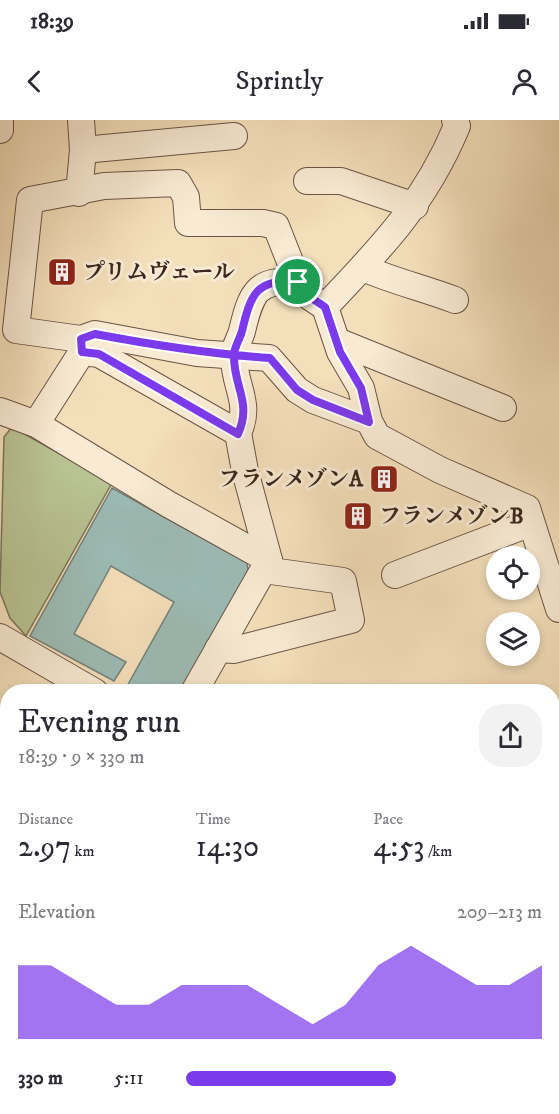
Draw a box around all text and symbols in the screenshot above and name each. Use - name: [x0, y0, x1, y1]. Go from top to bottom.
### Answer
- text: 18:39: [30, 8, 74, 35]
- text: Sprintly: [236, 64, 323, 98]
- icon: back: [18, 65, 51, 98]
- icon: person: [508, 65, 541, 98]
- building icon: プリムヴェール: [46, 256, 78, 288]
- pin: [272, 256, 323, 307]
- place label: プリムヴェール: [83, 259, 235, 286]
- icon: arrive: [281, 265, 314, 298]
- building icon: フランメゾンA: [368, 463, 400, 495]
- place label: フランメゾンA: [218, 466, 364, 493]
- building icon: フランメゾンB: [342, 500, 374, 532]
- place label: フランメゾンB: [379, 503, 524, 530]
- map controls: [486, 546, 540, 666]
- button: locate: [486, 546, 540, 600]
- button: layers: [486, 612, 540, 666]
- text: Evening run: [18, 702, 180, 743]
- button: share: [479, 704, 542, 767]
- text: 18:39 · 9 × 330 m: [18, 745, 144, 770]
- text: Distance: [18, 809, 73, 829]
- text: Time: [196, 809, 230, 829]
- text: Pace: [373, 809, 403, 829]
- text: 2.97: [18, 829, 71, 866]
- text: 14:30: [196, 829, 259, 866]
- text: 4:53: [373, 829, 425, 866]
- text: km: [71, 841, 94, 861]
- text: /km: [425, 841, 452, 861]
- text: Elevation: [18, 900, 95, 925]
- text: 209–213 m: [457, 900, 542, 925]
- text: 330 m: [18, 1066, 63, 1091]
- text: 5:11: [114, 1066, 144, 1091]

